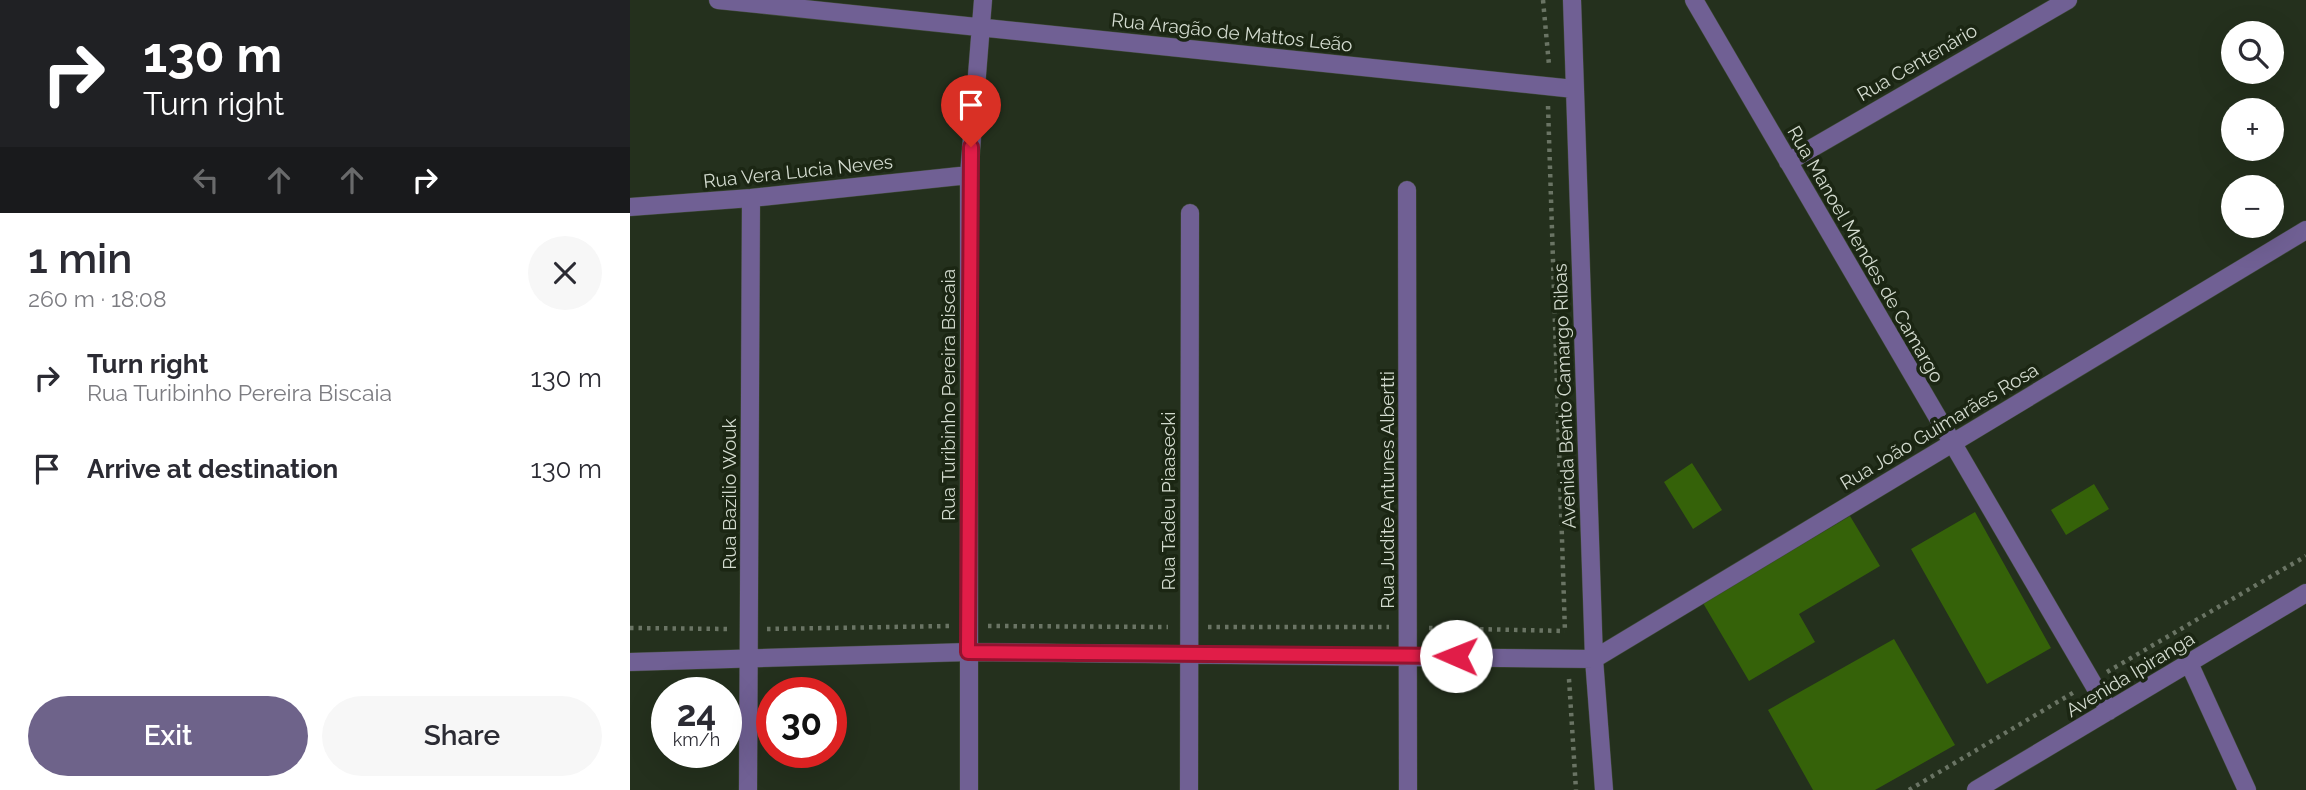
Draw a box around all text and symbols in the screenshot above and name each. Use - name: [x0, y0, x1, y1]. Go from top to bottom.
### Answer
- street label: Rua Aragão de Mattos Leão: [1110, 8, 1354, 56]
- street label: Rua Centenário: [1853, 19, 1981, 105]
- map controls: [2221, 21, 2284, 238]
- button: search: [2221, 21, 2284, 84]
- text: 130 m: [143, 26, 282, 83]
- icon: right: [28, 28, 119, 119]
- pin: [941, 75, 1001, 147]
- text: Turn right: [143, 85, 284, 122]
- icon: arrive: [952, 86, 990, 124]
- button: +: [2221, 98, 2284, 161]
- street label: Rua Manoel Mendes de Camargo: [1783, 122, 1949, 386]
- street label: Rua Vera Lucia Neves: [702, 150, 894, 192]
- icon: left: [187, 161, 225, 199]
- icon: ahead: [260, 161, 298, 199]
- icon: ahead: [333, 161, 371, 199]
- icon: right: [406, 161, 444, 199]
- button: −: [2221, 175, 2284, 238]
- text: 1 min: [28, 234, 132, 283]
- button: close: [528, 236, 602, 310]
- street label: Avenida Bento Camargo Ribas: [1548, 263, 1580, 529]
- street label: Rua Turibinho Pereira Biscaia: [937, 269, 959, 521]
- text: 260 m · 18:08: [28, 285, 167, 312]
- text: Turn right: [87, 349, 208, 379]
- street label: Rua João Guimarães Rosa: [1836, 358, 2042, 494]
- icon: right: [28, 359, 66, 397]
- text: 130 m: [531, 363, 602, 393]
- street label: Rua Judite Antunes Albertti: [1376, 371, 1398, 609]
- text: Rua Turibinho Pereira Biscaia: [87, 379, 392, 406]
- street label: Rua Tadeu Piaasecki: [1157, 412, 1179, 590]
- street label: Rua Bazilio Wouk: [718, 418, 740, 570]
- icon: arrive: [28, 450, 66, 488]
- text: Arrive at destination: [87, 454, 338, 484]
- text: 130 m: [531, 454, 602, 484]
- position arrow: [1419, 619, 1493, 693]
- street label: Avenida Ipiranga: [2062, 627, 2198, 721]
- speed limit sign: 30: [756, 677, 847, 768]
- text: 24: [677, 693, 716, 734]
- button: Exit: [28, 696, 308, 776]
- button: Share: [322, 696, 602, 776]
- text: km/h: [673, 729, 720, 750]

